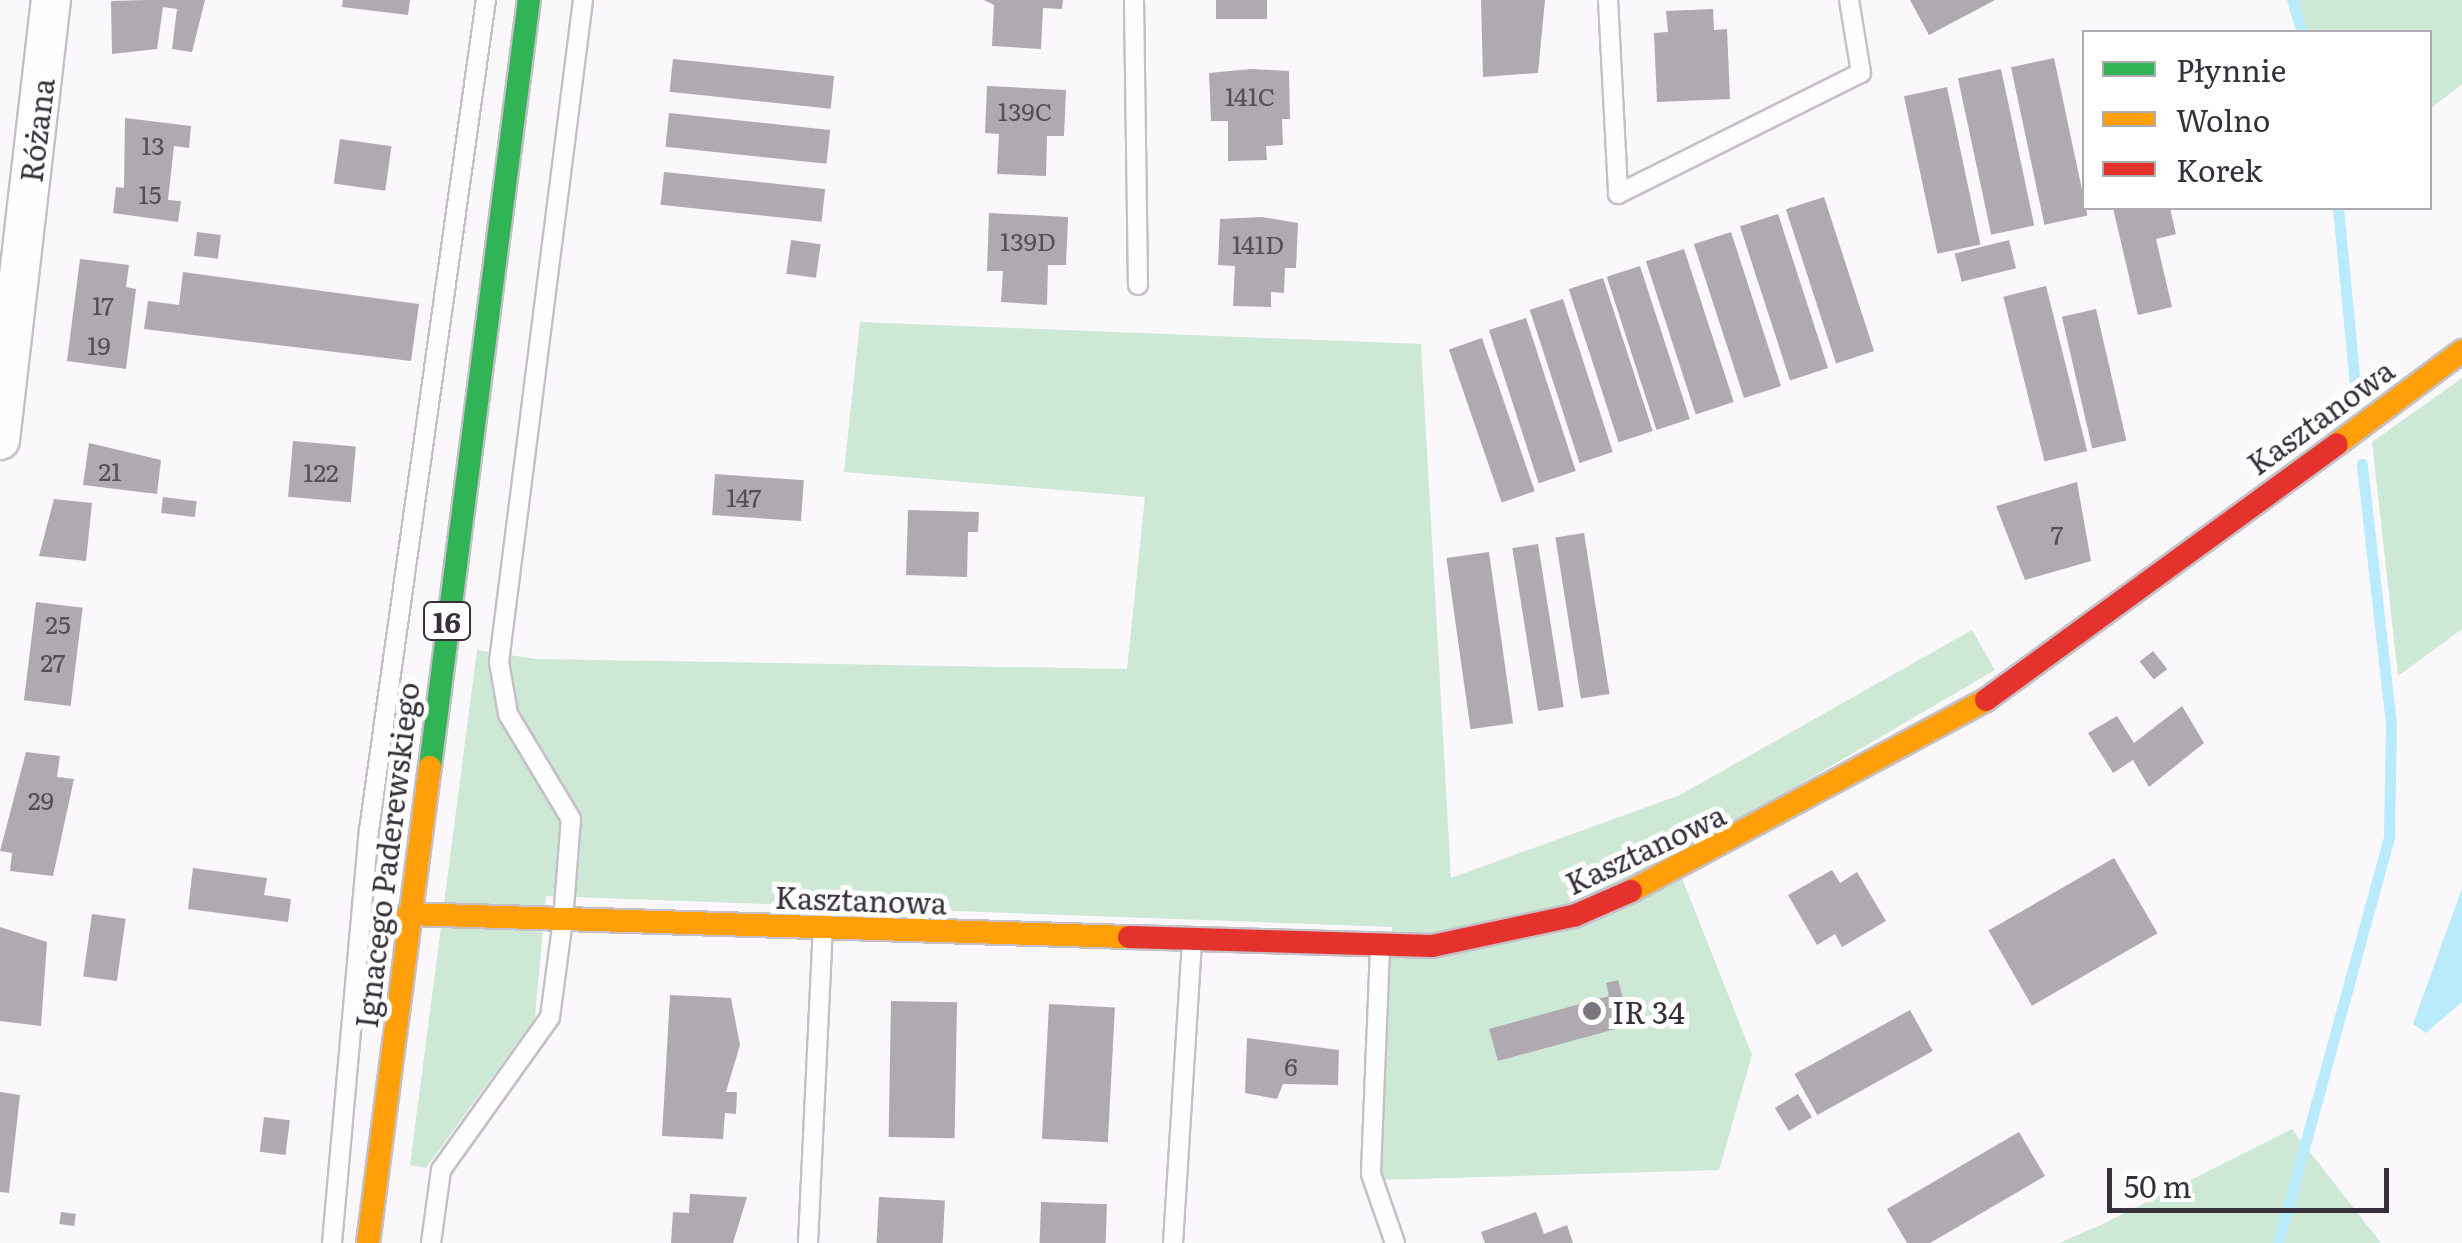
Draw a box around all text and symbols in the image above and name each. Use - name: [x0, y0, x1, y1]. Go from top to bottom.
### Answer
- legend: [2082, 30, 2432, 210]
- text: Płynnie: [2176, 47, 2286, 91]
- street label: Różana: [12, 76, 60, 184]
- house number: 141C: [1225, 81, 1275, 111]
- house number: 139C: [998, 96, 1052, 126]
- text: Wolno: [2176, 97, 2270, 141]
- house number: 13: [141, 130, 165, 160]
- text: Korek: [2176, 147, 2263, 191]
- house number: 15: [139, 179, 161, 209]
- house number: 139D: [1000, 226, 1056, 256]
- house number: 141D: [1232, 229, 1284, 259]
- house number: 17: [92, 290, 114, 320]
- house number: 19: [87, 330, 111, 360]
- street label: Kasztanowa: [2240, 351, 2400, 481]
- house number: 21: [99, 456, 121, 486]
- house number: 122: [303, 457, 339, 487]
- house number: 147: [727, 482, 761, 512]
- house number: 7: [2051, 519, 2063, 549]
- road number: 16: [422, 598, 472, 644]
- house number: 25: [45, 609, 71, 639]
- house number: 27: [40, 647, 66, 677]
- street label: Ignacego Paderewskiego: [347, 680, 425, 1030]
- house number: 29: [28, 785, 54, 815]
- street label: Kasztanowa: [1559, 795, 1731, 901]
- street label: Kasztanowa: [774, 878, 948, 920]
- place label: IR 34: [1612, 993, 1685, 1029]
- marker: IR 34: [1581, 1000, 1603, 1022]
- house number: 6: [1284, 1051, 1298, 1081]
- scale bar: [2112, 1148, 2394, 1210]
- text: 50 m: [2124, 1163, 2192, 1207]

